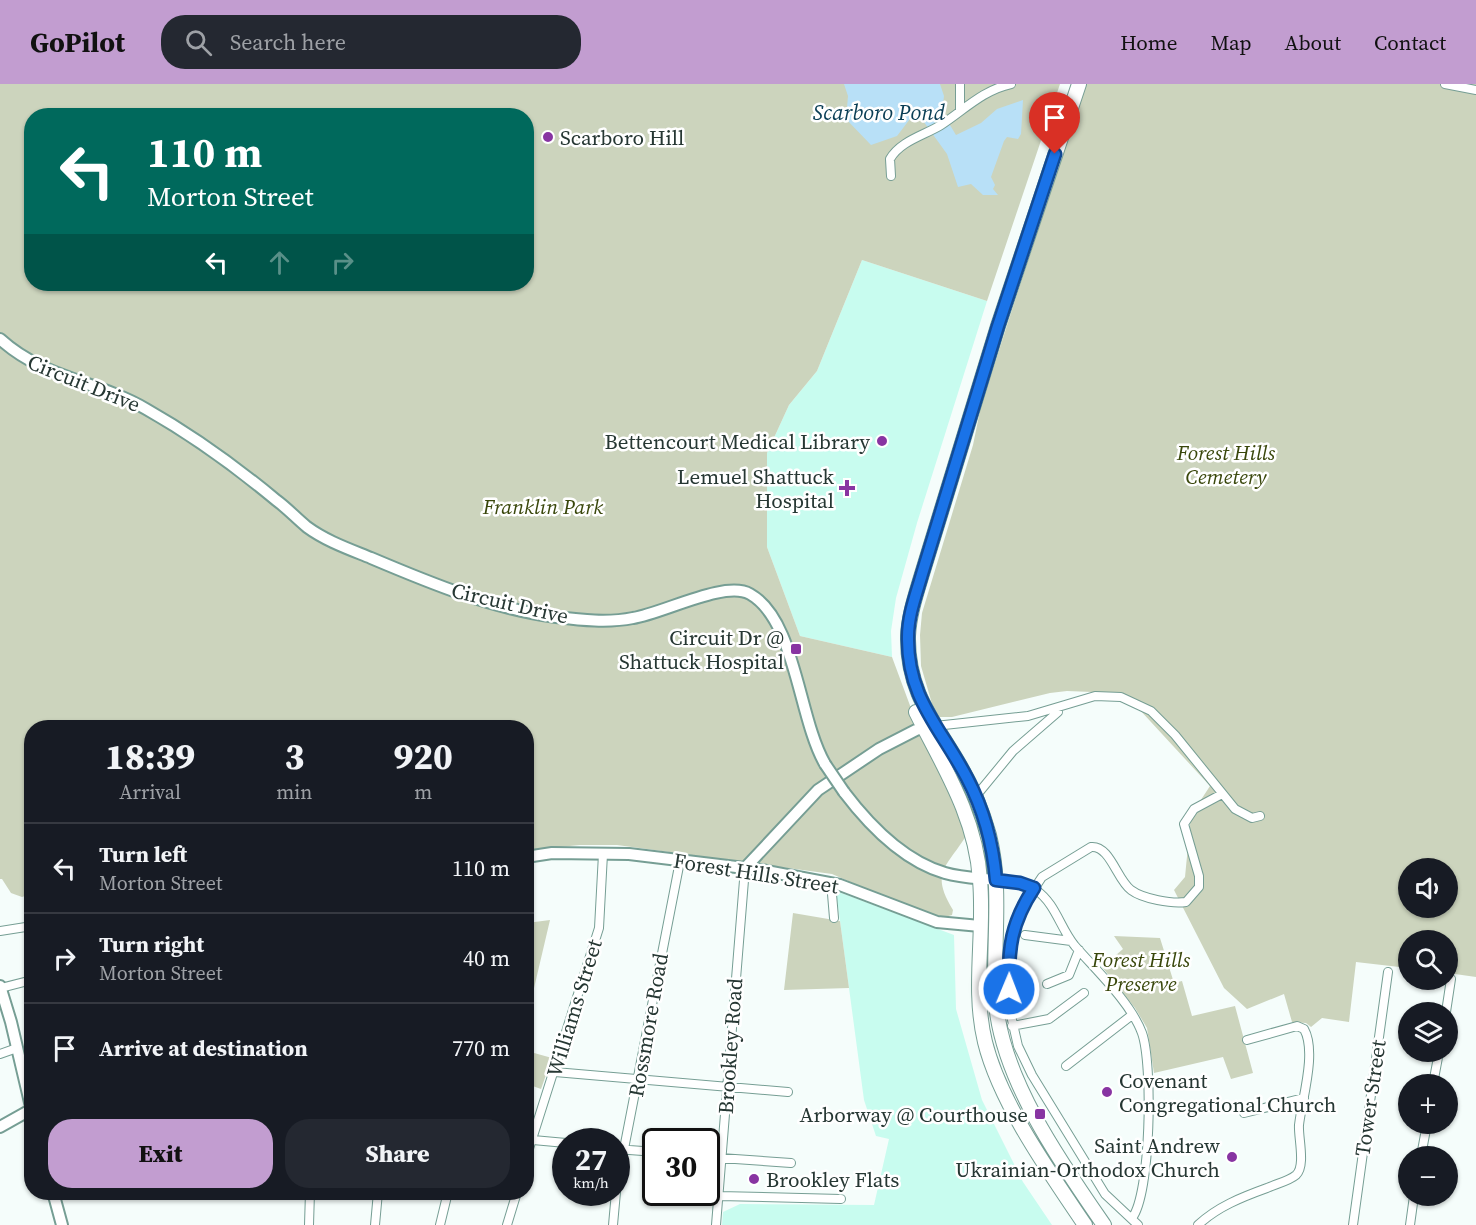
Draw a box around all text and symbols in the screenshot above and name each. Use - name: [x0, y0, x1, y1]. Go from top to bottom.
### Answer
- search box: [161, 15, 581, 69]
- text: GoPilot: [30, 23, 125, 61]
- icon: search: [182, 26, 215, 59]
- text: Search here: [230, 27, 346, 57]
- text: Home: [1120, 28, 1178, 57]
- text: Map: [1211, 28, 1252, 57]
- text: About: [1285, 28, 1341, 57]
- text: Contact: [1374, 28, 1446, 57]
- pin: [1029, 92, 1080, 154]
- water label: Scarboro Pond: [813, 97, 946, 127]
- icon: arrive: [1038, 101, 1071, 134]
- text: 110 m: [147, 123, 262, 181]
- place label: Scarboro Hill: [560, 123, 684, 152]
- marker: Scarboro Hill: [541, 130, 555, 144]
- icon: left: [48, 132, 126, 210]
- text: Morton Street: [147, 178, 314, 215]
- icon: left: [200, 246, 233, 279]
- icon: ahead: [263, 246, 296, 279]
- icon: right: [326, 246, 359, 279]
- street label: Circuit Drive: [23, 347, 145, 419]
- place label: Bettencourt Medical Library: [605, 427, 870, 456]
- marker: Bettencourt Medical Library: [875, 434, 889, 448]
- park label: Forest Hills Cemetery: [1176, 438, 1276, 491]
- place label: Lemuel Shattuck Hospital: [677, 462, 834, 515]
- marker: Lemuel Shattuck Hospital: [838, 479, 856, 497]
- park label: Franklin Park: [482, 492, 603, 521]
- street label: Circuit Drive: [449, 575, 571, 631]
- place label: Circuit Dr @ Shattuck Hospital: [619, 623, 784, 676]
- marker: Circuit Dr @ Shattuck Hospital: [789, 642, 803, 656]
- text: 18:39: [105, 732, 195, 781]
- text: 3: [284, 732, 304, 781]
- text: 920: [393, 732, 453, 781]
- text: Arrival: [119, 778, 181, 806]
- text: min: [276, 778, 312, 806]
- text: m: [414, 778, 432, 806]
- text: Turn left: [99, 839, 187, 869]
- street label: Forest Hills Street: [671, 846, 841, 900]
- icon: left: [48, 852, 81, 885]
- text: 110 m: [452, 853, 510, 883]
- map controls: [1398, 858, 1458, 1206]
- button: sound: [1398, 858, 1458, 918]
- text: Morton Street: [99, 869, 222, 897]
- text: Turn right: [99, 929, 204, 959]
- button: search: [1398, 930, 1458, 990]
- street label: Williams Street: [539, 935, 609, 1080]
- icon: right: [48, 942, 81, 975]
- text: 40 m: [463, 943, 510, 973]
- park label: Forest Hills Preserve: [1091, 945, 1191, 998]
- street label: Rossmore Road: [621, 951, 675, 1099]
- position arrow: [977, 957, 1041, 1021]
- text: Morton Street: [99, 959, 222, 987]
- street label: Brookley Road: [711, 977, 749, 1115]
- button: layers: [1398, 1002, 1458, 1062]
- icon: arrive: [48, 1032, 81, 1065]
- text: Arrive at destination: [99, 1033, 308, 1063]
- text: 770 m: [452, 1033, 510, 1063]
- street label: Tower Street: [1347, 1038, 1393, 1158]
- place label: Covenant Congregational Church: [1119, 1066, 1336, 1119]
- button: +: [1398, 1074, 1458, 1134]
- marker: Covenant Congregational Church: [1100, 1085, 1114, 1099]
- place label: Arborway @ Courthouse: [799, 1100, 1028, 1129]
- marker: Arborway @ Courthouse: [1033, 1107, 1047, 1121]
- button: Exit: [48, 1119, 273, 1188]
- button: Share: [285, 1119, 510, 1188]
- speed limit sign: 30: [642, 1128, 720, 1206]
- place label: Saint Andrew Ukrainian-Orthodox Church: [955, 1131, 1220, 1184]
- text: 27: [575, 1139, 607, 1180]
- button: −: [1398, 1146, 1458, 1206]
- marker: Saint Andrew Ukrainian-Orthodox Church: [1225, 1150, 1239, 1164]
- place label: Brookley Flats: [766, 1165, 899, 1194]
- text: km/h: [573, 1172, 609, 1193]
- marker: Brookley Flats: [747, 1172, 761, 1186]

